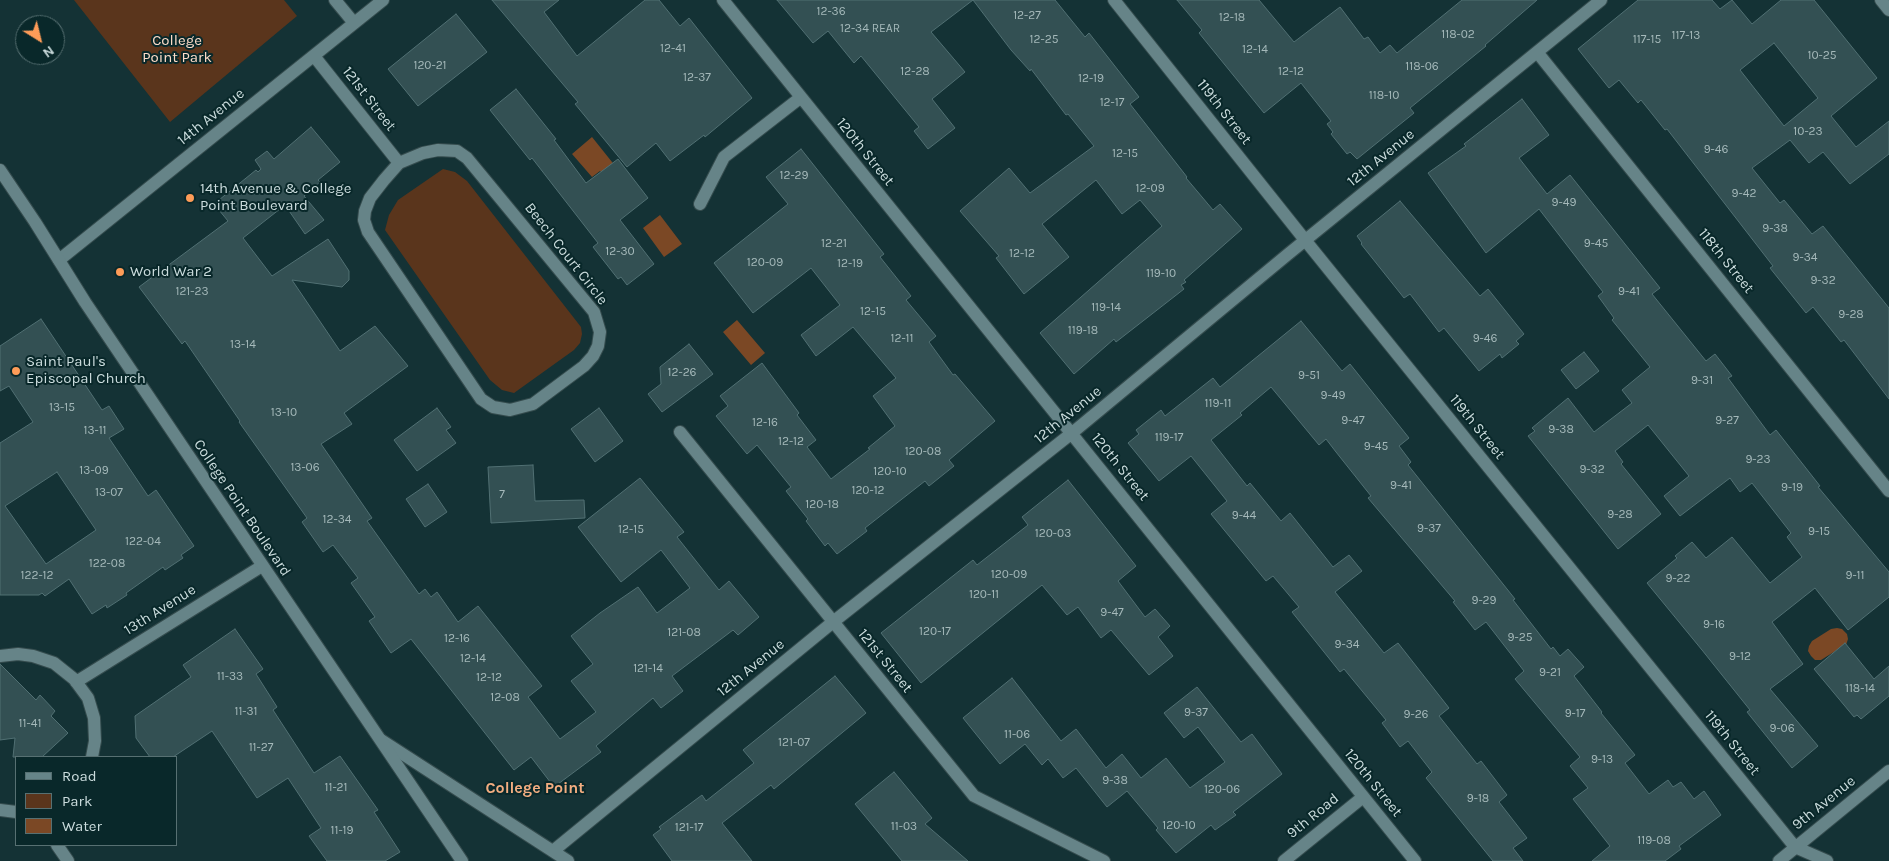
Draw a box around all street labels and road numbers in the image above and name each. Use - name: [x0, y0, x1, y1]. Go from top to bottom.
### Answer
- street label: 121st Street: [338, 63, 400, 135]
- street label: 119th Street: [1193, 76, 1255, 148]
- street label: 14th Avenue: [174, 85, 248, 149]
- street label: 120th Street: [832, 114, 898, 190]
- street label: 12th Avenue: [1344, 125, 1418, 191]
- street label: Beech Court Circle: [520, 199, 612, 309]
- street label: 118th Street: [1694, 225, 1758, 297]
- street label: 12th Avenue: [1031, 382, 1105, 448]
- street label: 119th Street: [1445, 391, 1509, 463]
- street label: 120th Street: [1087, 429, 1153, 505]
- street label: College Point Boulevard: [190, 436, 294, 580]
- street label: 13th Avenue: [121, 581, 199, 639]
- street label: 121st Street: [854, 625, 916, 697]
- street label: 12th Avenue: [714, 635, 788, 701]
- street label: 119th Street: [1700, 707, 1764, 779]
- street label: 120th Street: [1340, 745, 1406, 821]
- street label: 9th Avenue: [1789, 772, 1859, 834]
- street label: 9th Road: [1283, 790, 1343, 842]

